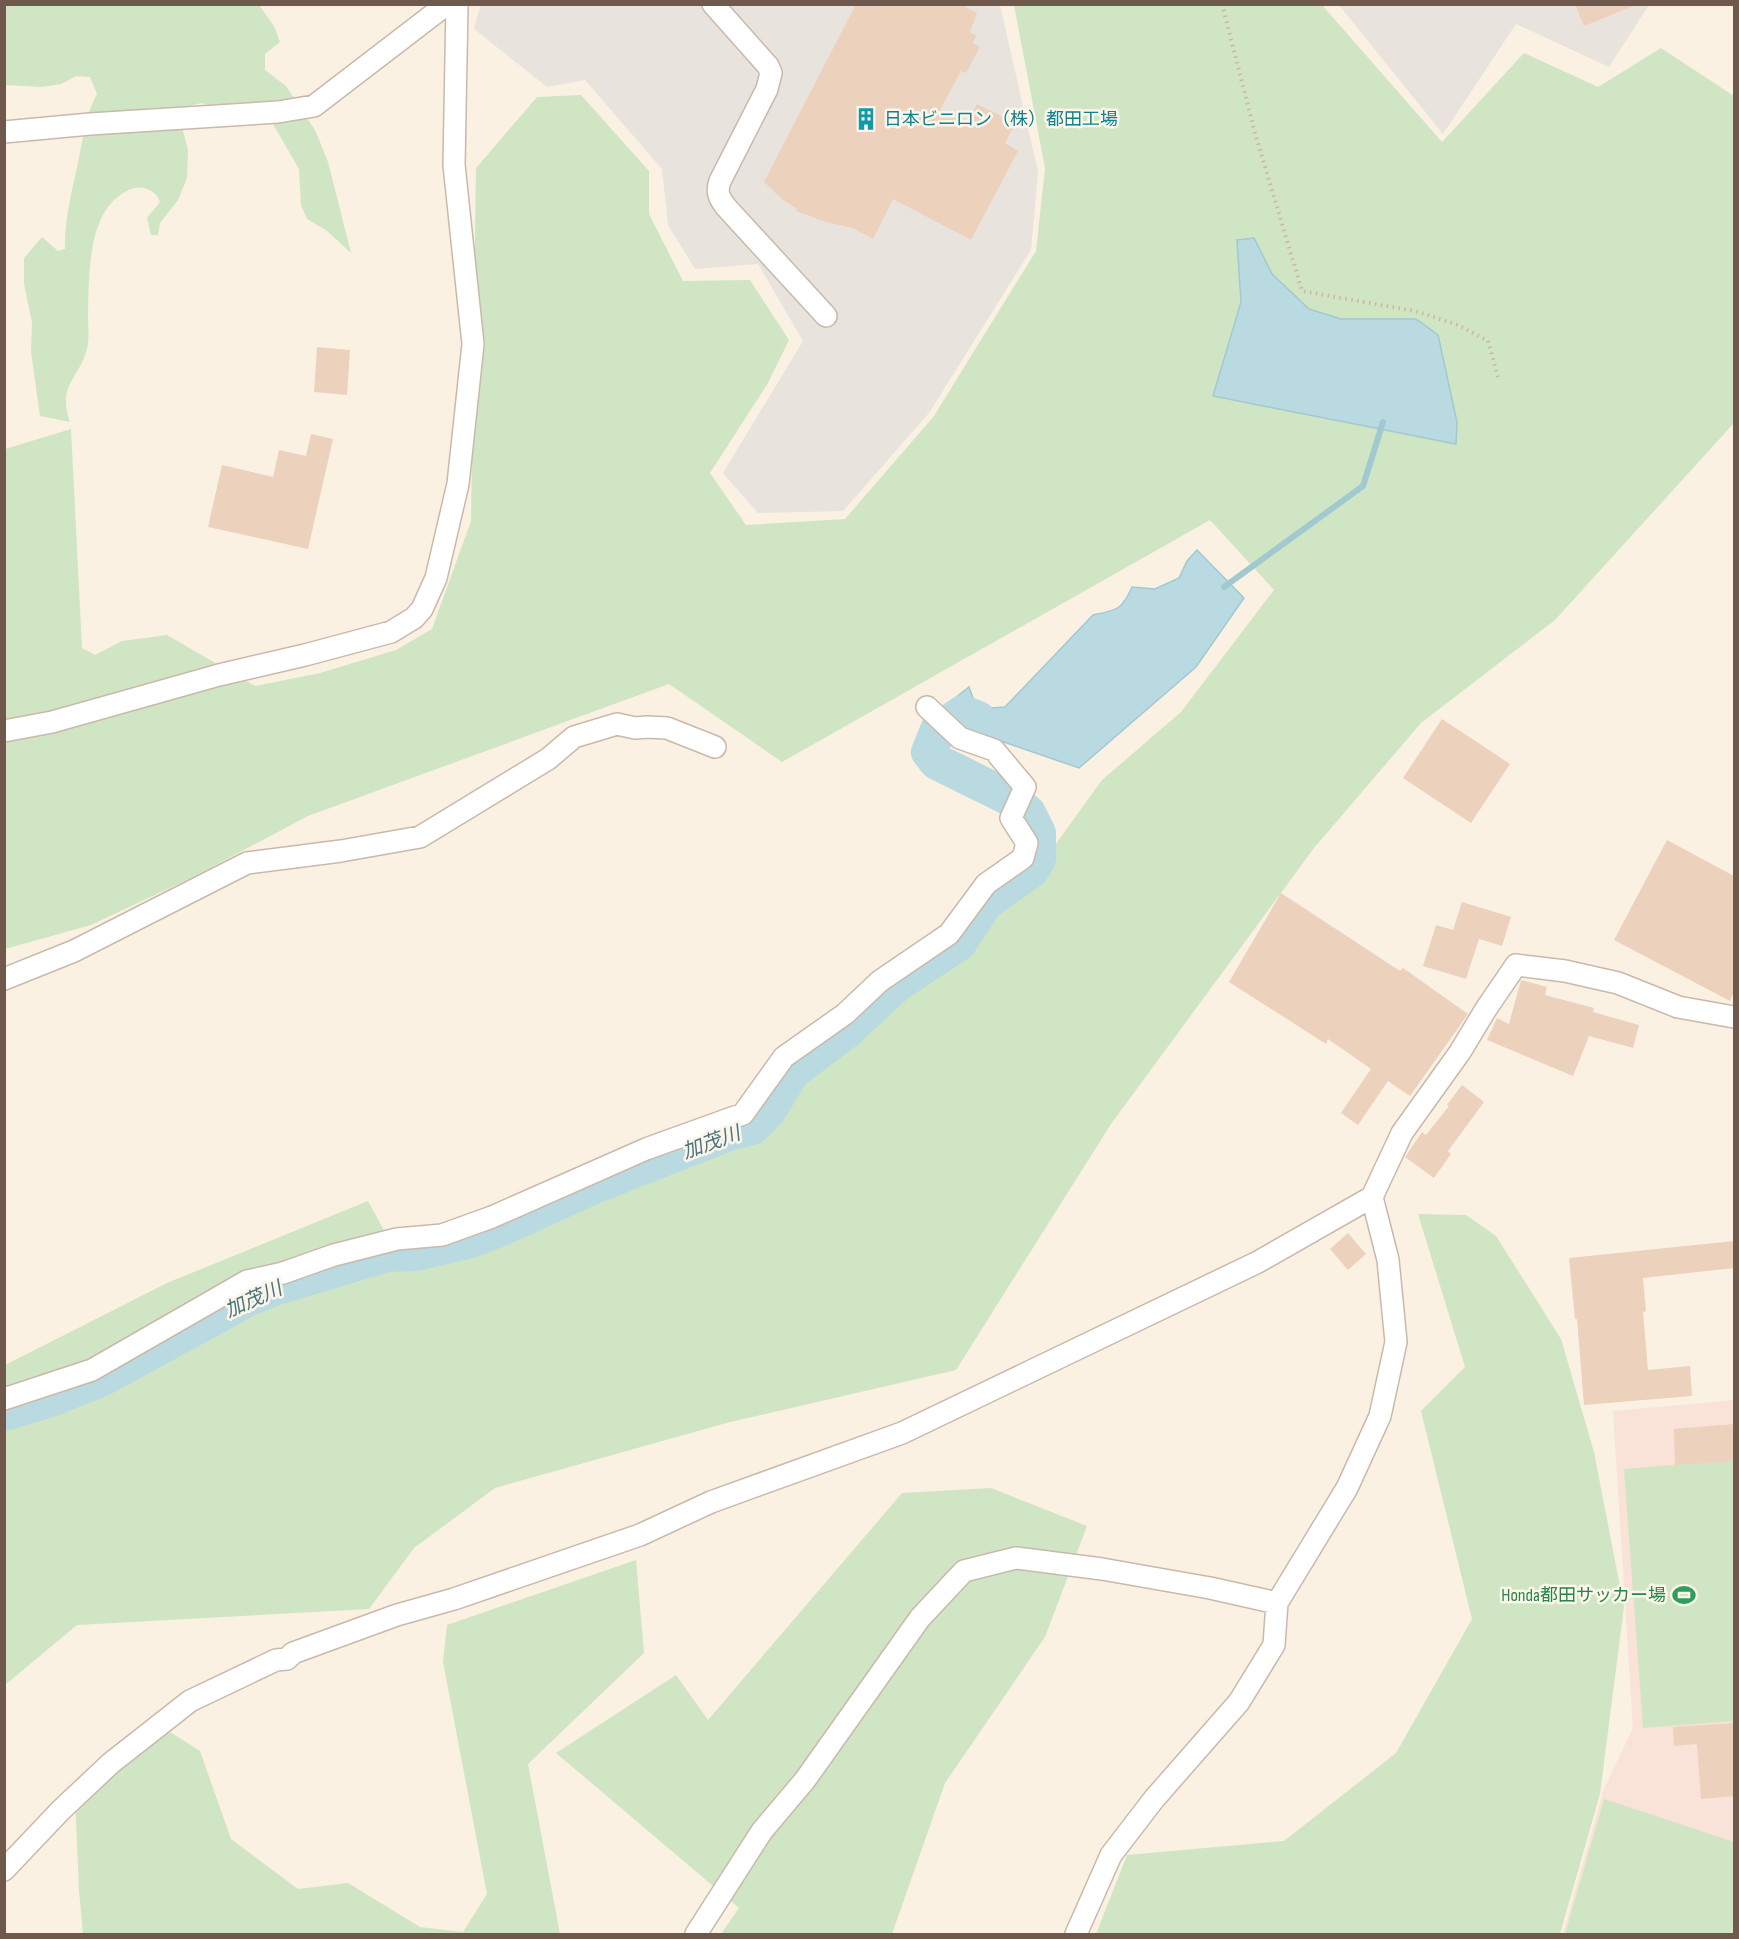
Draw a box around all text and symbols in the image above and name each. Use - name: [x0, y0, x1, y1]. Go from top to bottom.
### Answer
- building icon: 日本ビニロン（株）都田工場: [853, 106, 879, 132]
- place label: 日本ビニロン（株）都田工場: [884, 109, 1118, 130]
- water label: 加茂川: [679, 1121, 746, 1164]
- water label: 加茂川: [221, 1276, 288, 1323]
- sports icon: Honda都田サッカー場: [1671, 1582, 1697, 1608]
- place label: Honda都田サッカー場: [1501, 1585, 1666, 1606]

